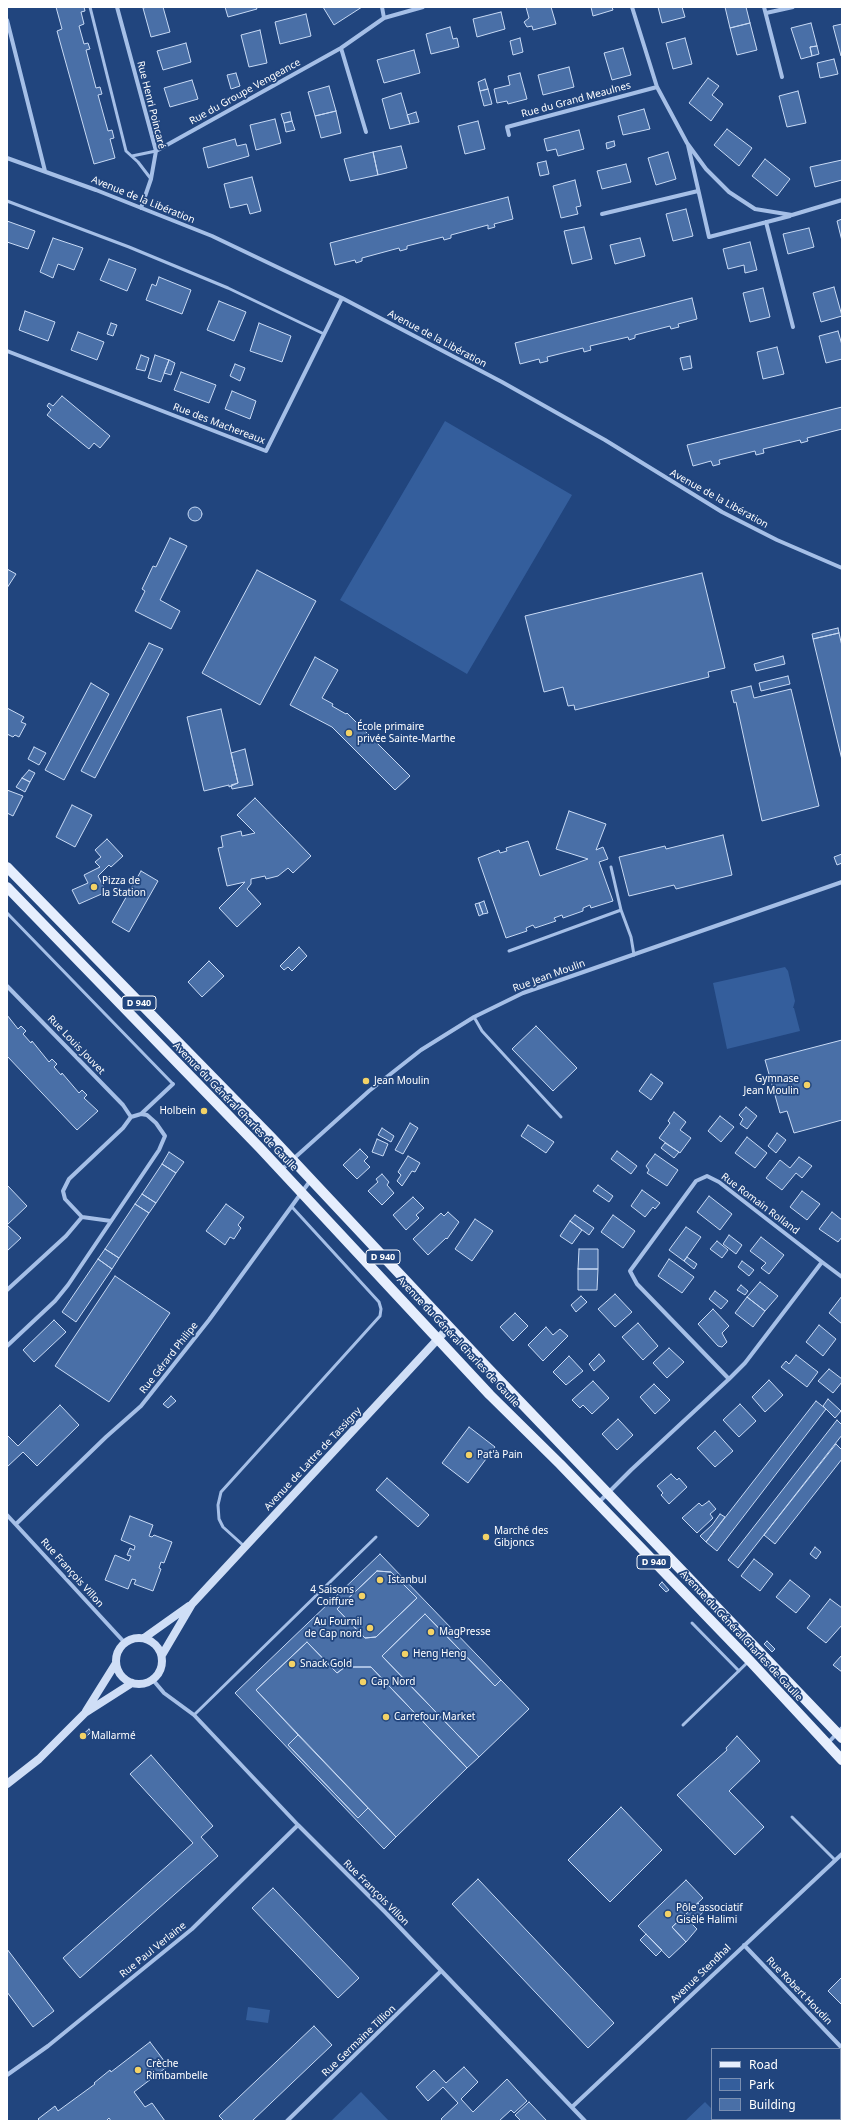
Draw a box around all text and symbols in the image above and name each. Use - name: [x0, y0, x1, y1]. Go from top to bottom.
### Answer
- street label: Rue du Groupe Vengeance: [187, 56, 303, 128]
- street label: Rue Henri Poincaré: [134, 60, 168, 150]
- street label: Rue du Grand Meaulnes: [520, 80, 632, 120]
- street label: Avenue de la Libération: [90, 174, 196, 226]
- street label: Avenue de la Libération: [385, 308, 489, 370]
- street label: Rue des Machereaux: [171, 401, 267, 447]
- street label: Avenue de la Libération: [668, 467, 770, 531]
- place label: École primaire privée Sainte-Marthe: [357, 721, 455, 744]
- marker: École primaire privée Sainte-Marthe: [344, 728, 354, 738]
- place label: Pizza de la Station: [102, 875, 146, 898]
- marker: Pizza de la Station: [89, 882, 99, 892]
- street label: Rue Jean Moulin: [511, 957, 587, 995]
- road number: D 940: [122, 996, 156, 1010]
- street label: Rue Louis Jouvet: [45, 1013, 107, 1077]
- street label: Avenue du Général Charles de Gaulle: [170, 1040, 300, 1174]
- place label: Gymnase Jean Moulin: [744, 1073, 799, 1096]
- place label: Jean Moulin: [374, 1075, 429, 1087]
- marker: Jean Moulin: [361, 1076, 371, 1086]
- marker: Gymnase Jean Moulin: [802, 1080, 812, 1090]
- place label: Holbein: [159, 1105, 196, 1117]
- marker: Holbein: [199, 1106, 209, 1116]
- street label: Rue Romain Rolland: [719, 1171, 801, 1237]
- road number: D 940: [366, 1250, 400, 1264]
- street label: Avenue du Général Charles de Gaulle: [394, 1274, 522, 1410]
- street label: Rue Gérard Philipe: [137, 1320, 201, 1396]
- street label: Avenue de Lattre de Tassigny: [262, 1405, 364, 1513]
- place label: Pat'à Pain: [477, 1449, 523, 1461]
- marker: Pat'à Pain: [464, 1450, 474, 1460]
- place label: Marché des Gibjoncs: [494, 1525, 548, 1548]
- marker: Marché des Gibjoncs: [481, 1532, 491, 1542]
- street label: Rue François Villon: [38, 1536, 106, 1610]
- road number: D 940: [637, 1555, 671, 1569]
- street label: Avenue du Général Charles de Gaulle: [677, 1568, 805, 1704]
- place label: Istanbul: [388, 1574, 426, 1586]
- marker: Istanbul: [375, 1575, 385, 1585]
- place label: 4 Saisons Coiffure: [310, 1584, 354, 1608]
- marker: 4 Saisons Coiffure: [357, 1591, 367, 1601]
- place label: Au Fournil de Cap nord: [305, 1616, 362, 1640]
- marker: Au Fournil de Cap nord: [365, 1623, 375, 1633]
- place label: MagPresse: [439, 1626, 491, 1638]
- marker: MagPresse: [426, 1627, 436, 1637]
- place label: Heng Heng: [413, 1648, 466, 1660]
- marker: Heng Heng: [400, 1649, 410, 1659]
- place label: Snack Gold: [300, 1658, 352, 1670]
- marker: Snack Gold: [287, 1659, 297, 1669]
- place label: Cap Nord: [371, 1676, 415, 1688]
- marker: Cap Nord: [358, 1677, 368, 1687]
- place label: Carrefour Market: [394, 1711, 475, 1723]
- marker: Carrefour Market: [381, 1712, 391, 1722]
- place label: Mallarmé: [91, 1730, 136, 1742]
- marker: Mallarmé: [78, 1731, 88, 1741]
- street label: Rue François Villon: [341, 1858, 411, 1928]
- place label: Pôle associatif Gisèle Halimi: [676, 1902, 743, 1926]
- marker: Pôle associatif Gisèle Halimi: [663, 1909, 673, 1919]
- street label: Rue Paul Verlaine: [117, 1920, 189, 1980]
- street label: Avenue Stendhal: [668, 1942, 734, 2006]
- street label: Rue Robert Houdin: [764, 1955, 834, 2027]
- street label: Rue Germaine Tillion: [320, 2003, 398, 2079]
- legend: [711, 2048, 841, 2120]
- text: Road: [749, 2056, 778, 2073]
- place label: Crèche Rimbambelle: [146, 2058, 208, 2082]
- marker: Crèche Rimbambelle: [133, 2065, 143, 2075]
- text: Park: [749, 2076, 774, 2093]
- text: Building: [749, 2096, 796, 2113]

